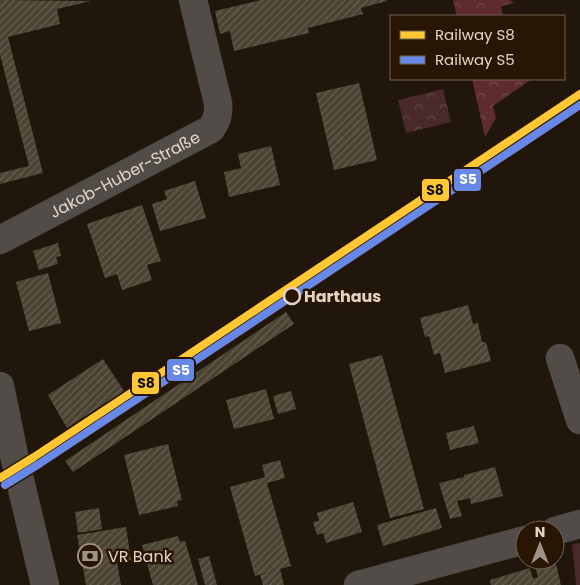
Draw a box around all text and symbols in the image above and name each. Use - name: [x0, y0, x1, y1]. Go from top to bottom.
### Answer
- legend: [390, 15, 565, 80]
- text: Railway S8: [435, 24, 515, 45]
- text: Railway S5: [435, 49, 515, 70]
- street label: Jakob-Huber-Straße: [45, 125, 204, 223]
- line badge: S5: [453, 168, 482, 192]
- text: S5: [459, 169, 477, 189]
- line badge: S8: [421, 178, 450, 202]
- text: S8: [426, 180, 444, 200]
- place label: Harthaus: [304, 285, 381, 308]
- marker: Harthaus: [283, 287, 301, 305]
- line badge: S5: [166, 358, 195, 382]
- text: S5: [172, 360, 190, 380]
- line badge: S8: [131, 371, 160, 395]
- text: S8: [137, 373, 155, 393]
- north arrow: [515, 520, 565, 570]
- text: N: [535, 522, 545, 542]
- bank icon: VR Bank: [77, 543, 103, 569]
- place label: VR Bank: [108, 545, 173, 568]

